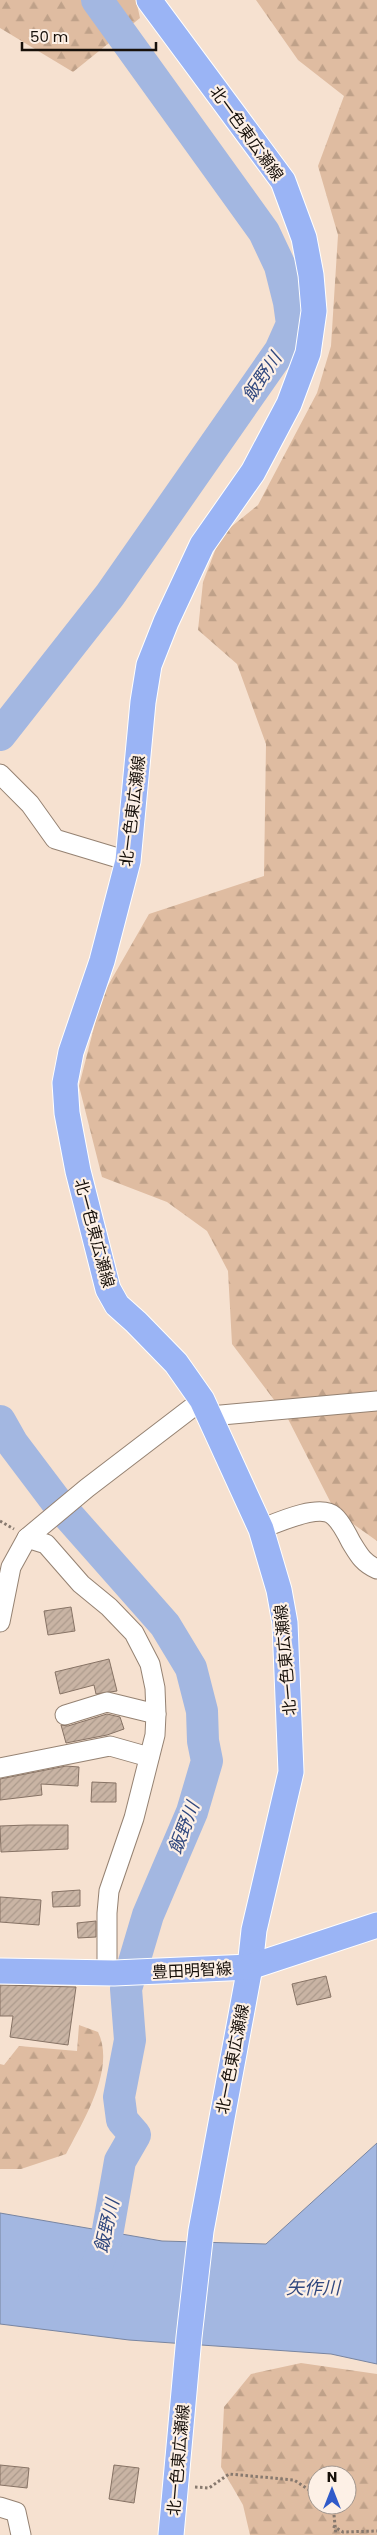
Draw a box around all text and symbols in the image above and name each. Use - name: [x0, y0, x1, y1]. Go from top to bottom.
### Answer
- scale bar: [22, 20, 156, 52]
- text: 50 m: [30, 26, 68, 47]
- street label: 北一色東広瀬線: [204, 81, 289, 185]
- water label: 飯野川: [236, 346, 288, 406]
- street label: 北一色東広瀬線: [114, 754, 151, 868]
- street label: 北一色東広瀬線: [69, 1176, 120, 1290]
- street label: 北一色東広瀬線: [269, 1603, 302, 1717]
- water label: 飯野川: [162, 1796, 206, 1858]
- street label: 豊田明智線: [151, 1957, 233, 1984]
- street label: 北一色東広瀬線: [211, 2002, 254, 2116]
- water label: 飯野川: [88, 2195, 125, 2255]
- water label: 矢作川: [286, 2275, 342, 2300]
- street label: 北一色東広瀬線: [162, 2403, 195, 2517]
- north arrow: [307, 2465, 357, 2515]
- text: N: [327, 2467, 337, 2487]

